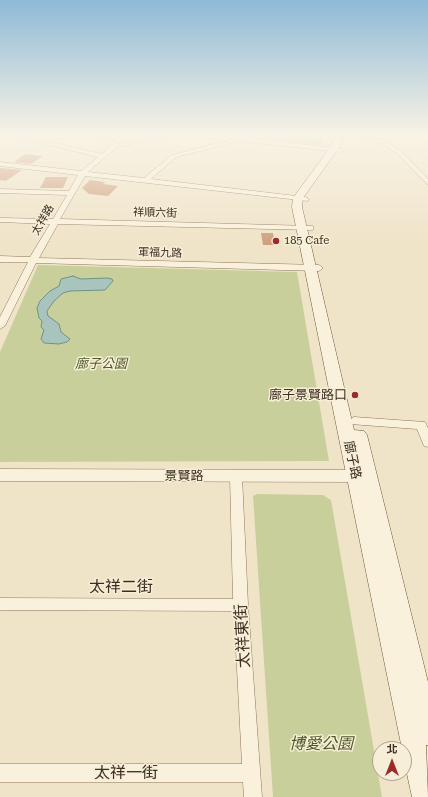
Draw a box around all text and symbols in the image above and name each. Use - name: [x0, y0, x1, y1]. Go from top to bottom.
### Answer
- street label: 太祥路: [29, 202, 57, 238]
- street label: 祥順六街: [133, 206, 177, 220]
- place label: 185 Cafe: [284, 234, 329, 248]
- marker: 185 Cafe: [271, 236, 281, 246]
- street label: 軍福九路: [138, 246, 182, 260]
- park label: 廍子公園: [75, 356, 127, 372]
- place label: 廍子景賢路口: [269, 387, 347, 403]
- marker: 廍子景賢路口: [350, 390, 360, 400]
- street label: 廍子路: [340, 439, 364, 481]
- street label: 景賢路: [165, 468, 203, 484]
- street label: 太祥二街: [89, 577, 153, 597]
- street label: 太祥東街: [232, 604, 254, 668]
- park label: 博愛公園: [289, 734, 353, 754]
- north arrow: [372, 741, 412, 781]
- text: 北: [387, 743, 398, 756]
- street label: 太祥一街: [94, 763, 158, 783]

